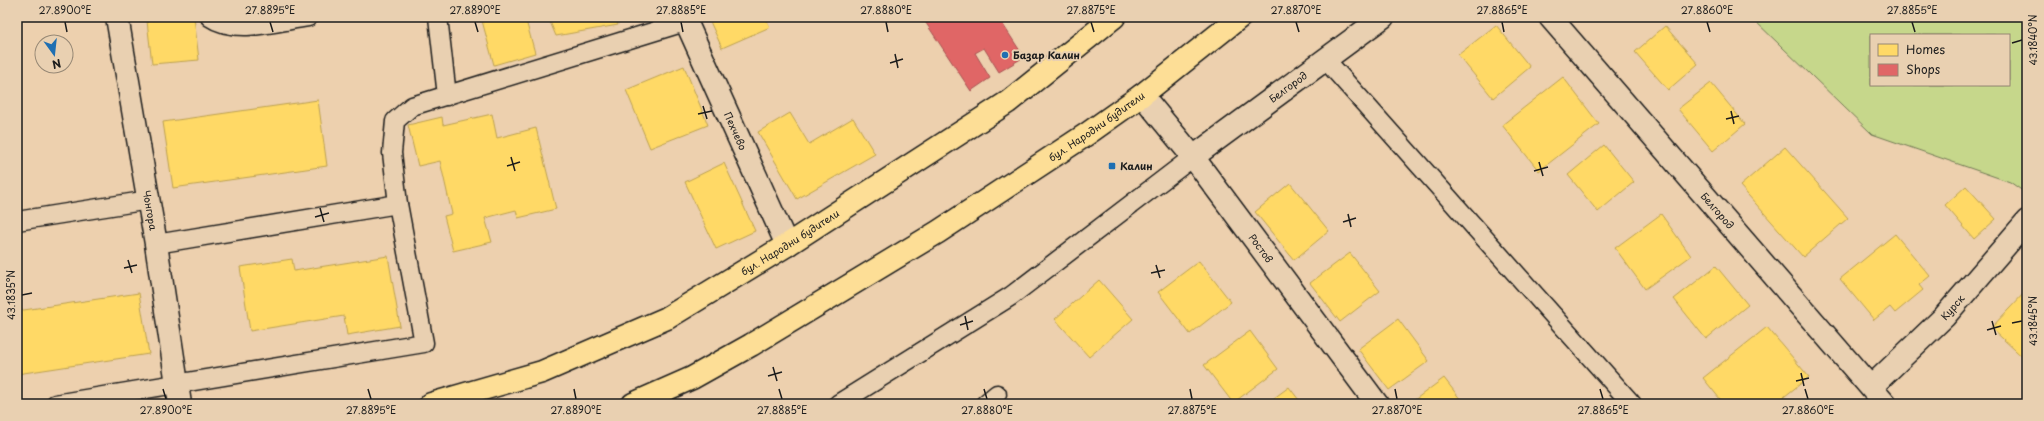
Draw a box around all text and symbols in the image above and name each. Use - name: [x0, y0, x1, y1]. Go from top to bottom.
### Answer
- text: 27.8900°E: [39, 2, 91, 17]
- text: 27.8895°E: [245, 2, 295, 17]
- text: 27.8890°E: [449, 2, 501, 17]
- text: 27.8885°E: [656, 2, 706, 17]
- text: 27.8880°E: [860, 2, 912, 17]
- text: 27.8875°E: [1066, 2, 1116, 17]
- text: 27.8870°E: [1271, 2, 1321, 17]
- text: 27.8865°E: [1476, 2, 1528, 17]
- text: 27.8860°E: [1681, 2, 1733, 17]
- text: 27.8855°E: [1887, 2, 1937, 17]
- text: 43.1840°N: [2025, 14, 2040, 66]
- north arrow: [34, 34, 74, 74]
- legend: [1870, 34, 2010, 86]
- text: Homes: [1906, 40, 1945, 58]
- place label: Базар Калин: [1013, 47, 1080, 62]
- marker: Базар Калин: [1000, 50, 1010, 60]
- text: N: [50, 55, 63, 74]
- text: Shops: [1906, 60, 1941, 78]
- street label: Белгород: [1265, 67, 1310, 106]
- street label: бул. Народни будители: [1045, 88, 1147, 164]
- street label: Пехчево: [721, 109, 751, 153]
- place label: Калин: [1120, 158, 1152, 173]
- marker: Калин: [1107, 161, 1117, 171]
- street label: Чонгора: [140, 189, 162, 232]
- street label: Белгород: [1698, 189, 1738, 232]
- street label: бул. Народни будители: [738, 205, 842, 279]
- street label: Ростов: [1246, 230, 1277, 266]
- text: 43.1835°N: [3, 270, 18, 320]
- street label: Курск: [1937, 291, 1967, 323]
- text: 43.1845°N: [2025, 296, 2040, 346]
- text: 27.8900°E: [140, 402, 192, 417]
- text: 27.8895°E: [346, 402, 396, 417]
- text: 27.8890°E: [550, 402, 602, 417]
- text: 27.8885°E: [757, 402, 807, 417]
- text: 27.8880°E: [961, 402, 1013, 417]
- text: 27.8875°E: [1167, 402, 1217, 417]
- text: 27.8870°E: [1372, 402, 1422, 417]
- text: 27.8865°E: [1577, 402, 1629, 417]
- text: 27.8860°E: [1782, 402, 1834, 417]

